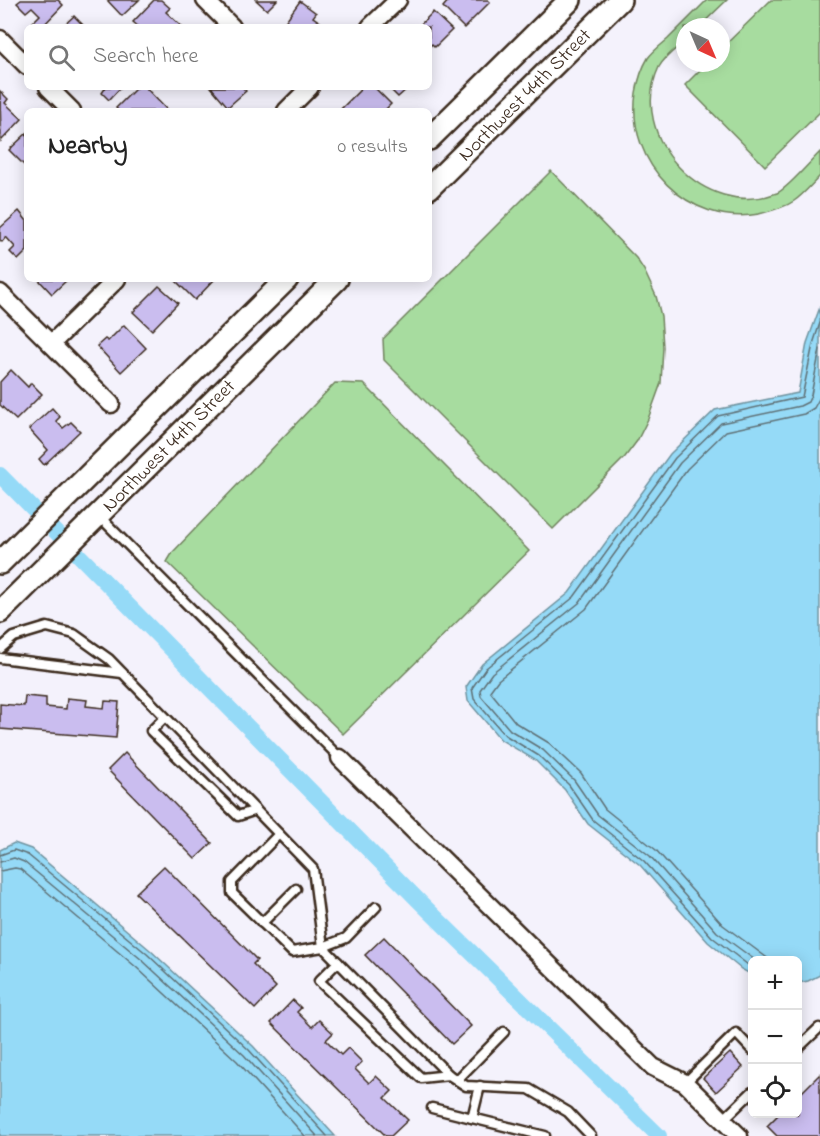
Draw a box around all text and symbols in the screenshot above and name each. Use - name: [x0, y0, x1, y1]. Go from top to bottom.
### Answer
- north arrow: [676, 18, 730, 72]
- street label: Northwest 44th Street: [452, 22, 599, 169]
- search box: [24, 24, 432, 90]
- icon: search: [45, 41, 78, 74]
- text: Search here: [93, 41, 198, 73]
- text: Nearby: [48, 128, 127, 166]
- text: 0 results: [337, 133, 408, 162]
- street label: Northwest 44th Street: [96, 373, 243, 520]
- map controls: [748, 956, 802, 1118]
- button: +: [748, 956, 802, 1010]
- button: −: [748, 1010, 802, 1064]
- button: locate: [748, 1064, 802, 1118]

